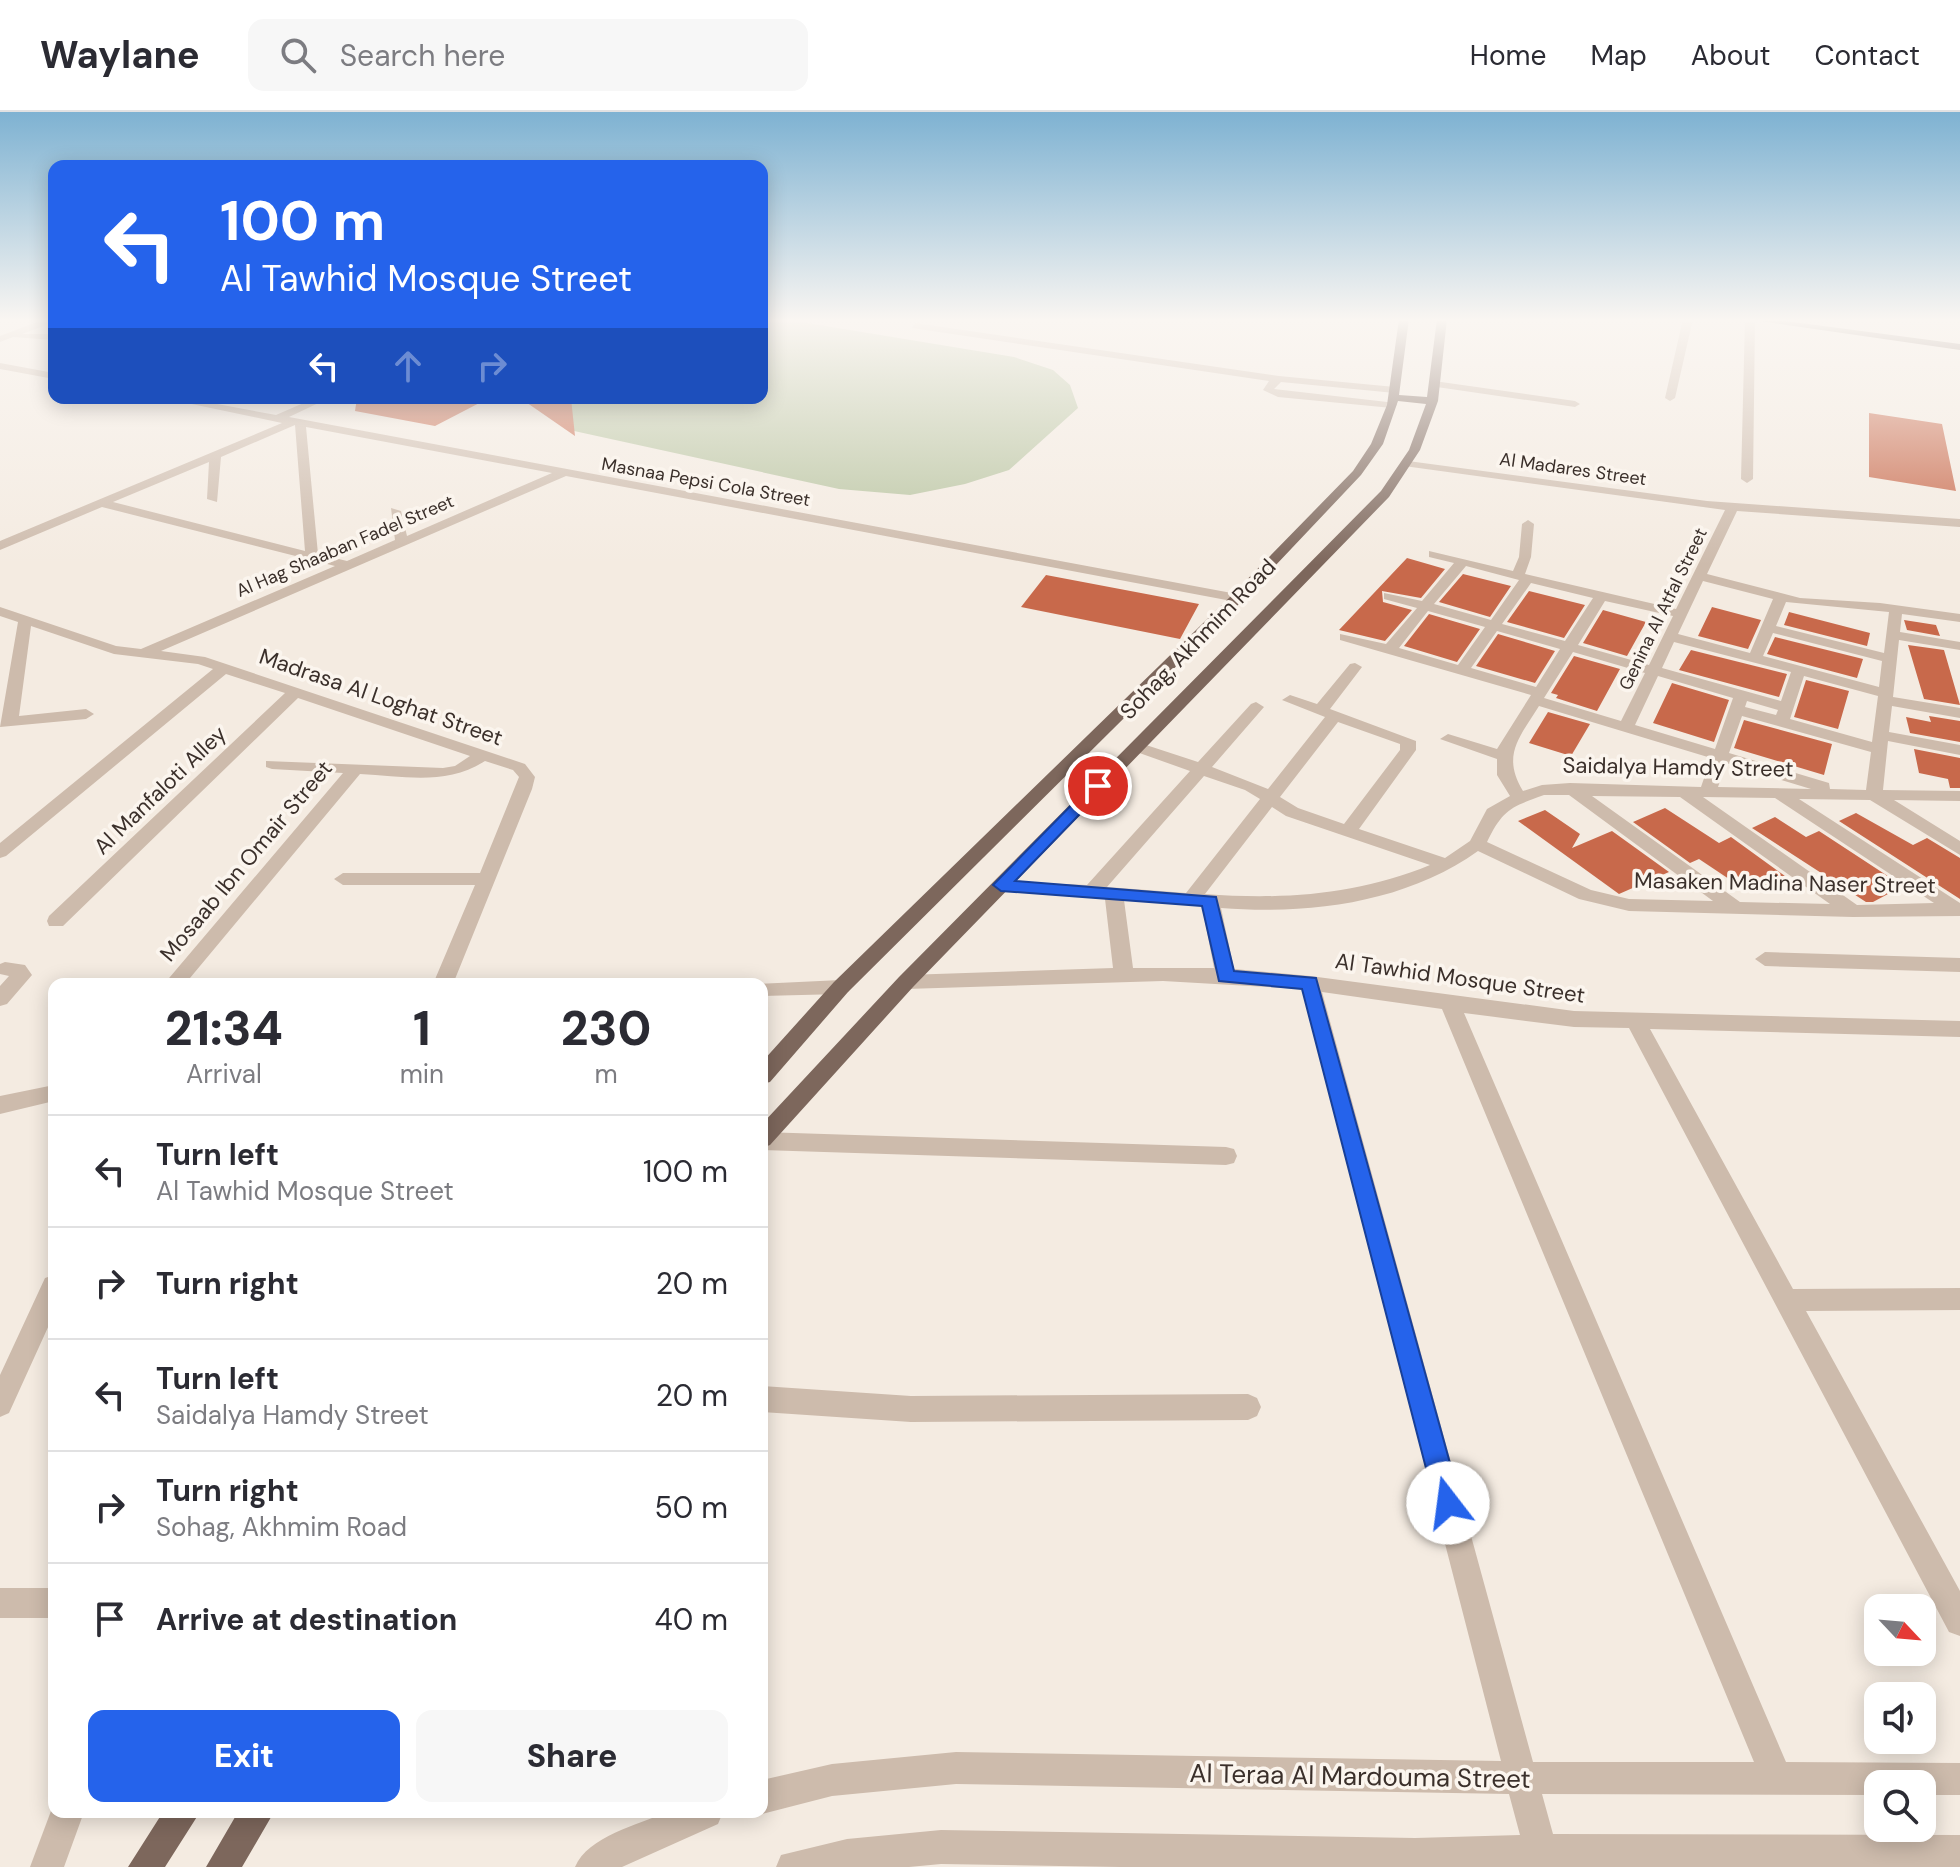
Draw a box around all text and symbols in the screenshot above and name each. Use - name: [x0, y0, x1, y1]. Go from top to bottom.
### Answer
- search box: [248, 19, 808, 91]
- text: Waylane: [40, 30, 200, 80]
- icon: search: [276, 33, 320, 77]
- text: Search here: [340, 36, 505, 75]
- text: Home: [1470, 37, 1546, 74]
- text: Map: [1590, 37, 1647, 74]
- text: About: [1691, 37, 1770, 74]
- text: Contact: [1814, 37, 1920, 74]
- text: 100 m: [220, 184, 385, 257]
- icon: left: [88, 192, 192, 296]
- text: Al Tawhid Mosque Street: [220, 255, 632, 302]
- icon: left: [302, 344, 346, 388]
- icon: ahead: [386, 344, 430, 388]
- icon: right: [470, 344, 514, 388]
- street label: Al Madares Street: [1498, 447, 1648, 491]
- street label: Masnaa Pepsi Cola Street: [600, 452, 812, 512]
- street label: Al Hag Shaaban Fadel Street: [232, 489, 458, 603]
- street label: Genina Al Atfal Street: [1613, 524, 1713, 694]
- street label: Sohag, Akhmim Road: [1114, 553, 1282, 725]
- street label: Madrasa Al Loghat Street: [255, 642, 507, 752]
- street label: Al Manfaloti Alley: [88, 719, 232, 861]
- street label: Saidalya Hamdy Street: [1562, 750, 1794, 784]
- pin: [1064, 752, 1132, 820]
- street label: Mosaab Ibn Omair Street: [153, 754, 339, 968]
- icon: arrive: [1076, 764, 1120, 808]
- street label: Masaken Madina Naser Street: [1634, 866, 1936, 900]
- street label: Al Tawhid Mosque Street: [1333, 946, 1587, 1010]
- text: 21:34: [165, 997, 283, 1060]
- text: 1: [413, 997, 431, 1060]
- text: 230: [561, 997, 651, 1060]
- text: Arrival: [186, 1057, 262, 1091]
- text: min: [400, 1057, 444, 1091]
- text: m: [594, 1057, 618, 1091]
- text: Turn left: [156, 1135, 279, 1174]
- icon: left: [88, 1149, 132, 1193]
- text: 100 m: [643, 1152, 728, 1191]
- text: Al Tawhid Mosque Street: [156, 1174, 454, 1208]
- icon: right: [88, 1261, 132, 1305]
- text: Turn right: [156, 1264, 299, 1303]
- text: 20 m: [656, 1264, 728, 1303]
- text: Turn left: [156, 1359, 279, 1398]
- icon: left: [88, 1373, 132, 1417]
- text: 20 m: [656, 1376, 728, 1415]
- text: Saidalya Hamdy Street: [156, 1398, 429, 1432]
- position arrow: [1406, 1461, 1490, 1545]
- text: Turn right: [156, 1471, 299, 1510]
- icon: right: [88, 1485, 132, 1529]
- text: 50 m: [654, 1488, 728, 1527]
- text: Sohag, Akhmim Road: [156, 1510, 407, 1544]
- north arrow: [1864, 1594, 1936, 1666]
- map controls: [1864, 1594, 1936, 1842]
- icon: arrive: [88, 1597, 132, 1641]
- text: Arrive at destination: [156, 1600, 457, 1639]
- text: 40 m: [655, 1600, 728, 1639]
- button: sound: [1864, 1682, 1936, 1754]
- button: Exit: [88, 1710, 400, 1802]
- button: Share: [416, 1710, 728, 1802]
- street label: Al Teraa Al Mardouma Street: [1189, 1756, 1531, 1796]
- button: search: [1864, 1770, 1936, 1842]

